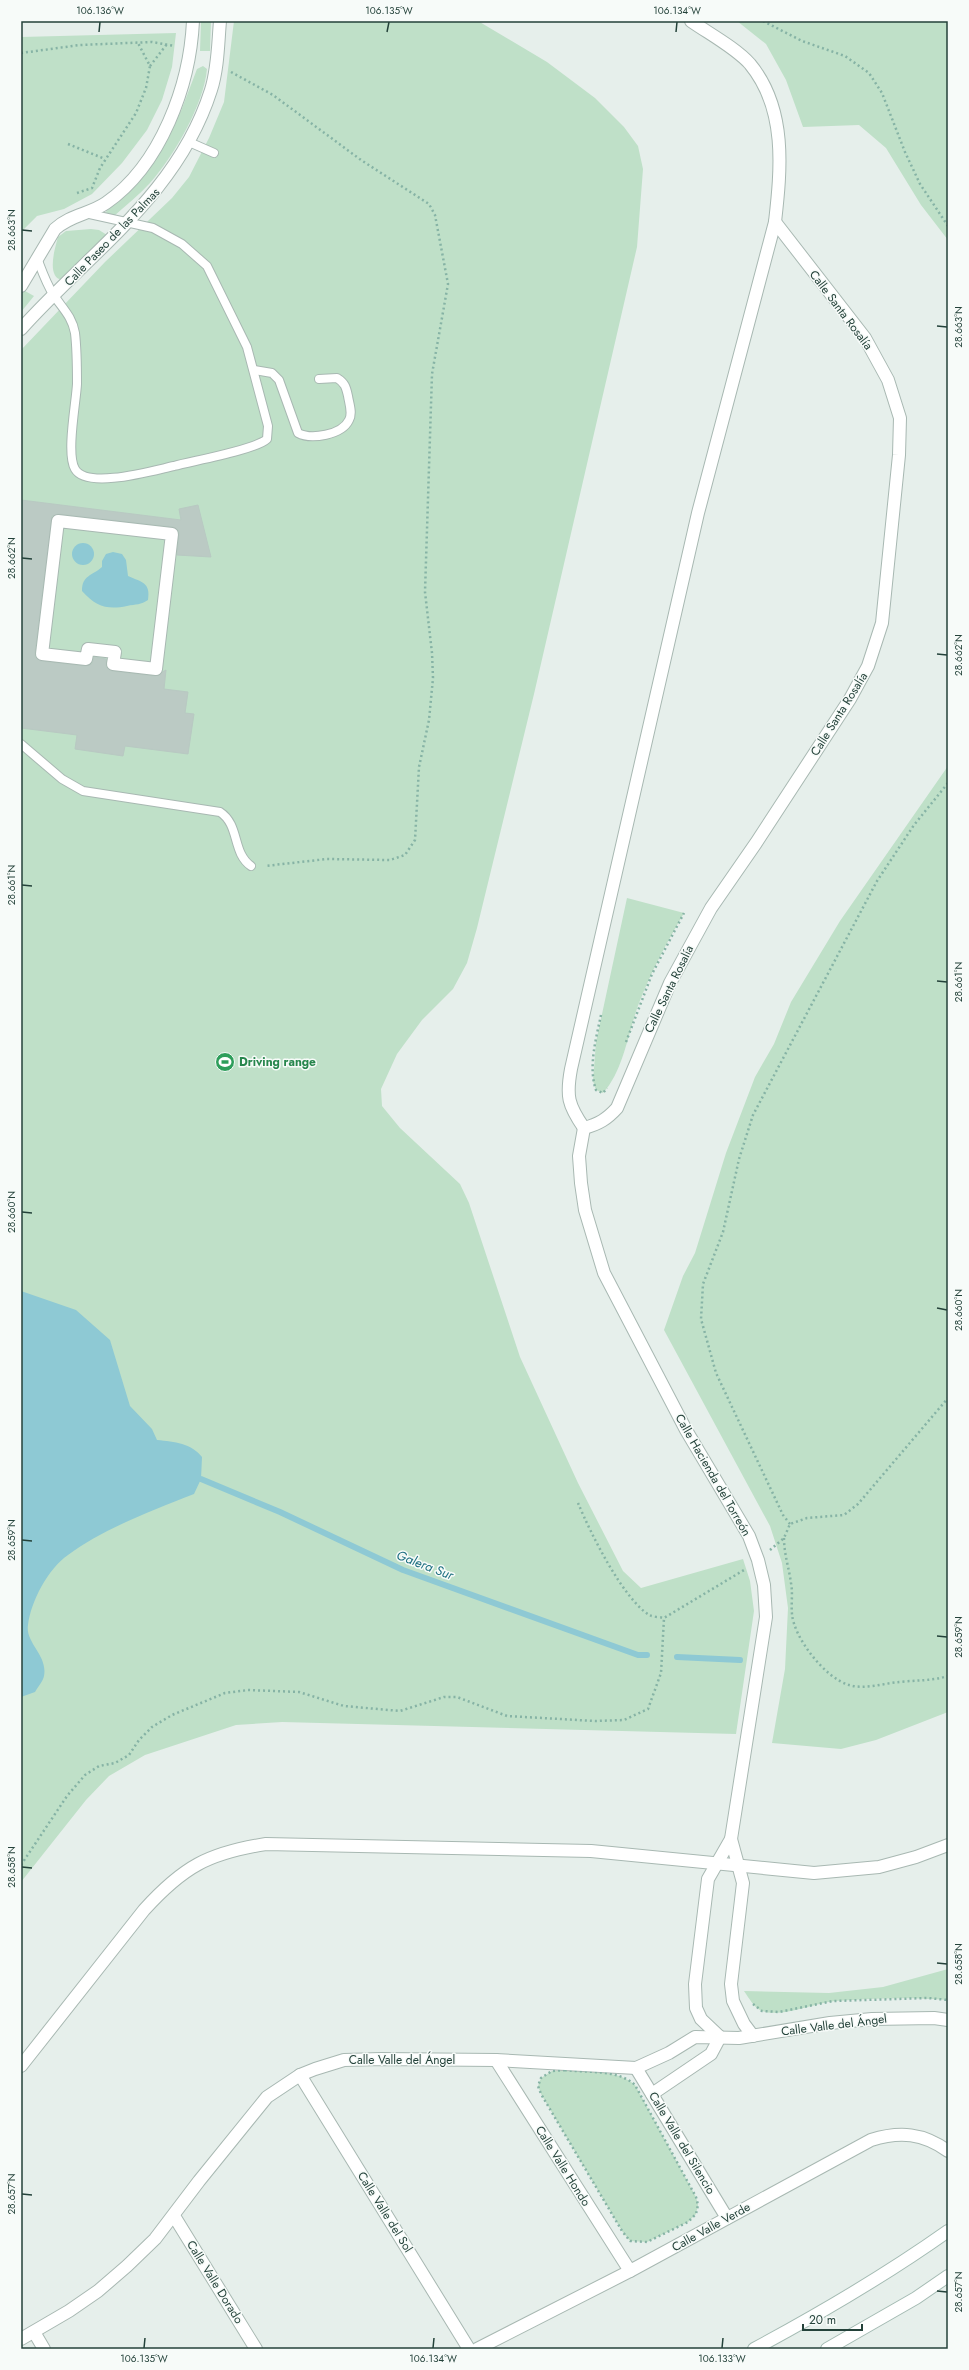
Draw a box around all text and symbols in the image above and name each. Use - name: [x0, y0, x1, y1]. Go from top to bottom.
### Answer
- text: 106.136°W: [76, 3, 124, 18]
- text: 106.135°W: [365, 3, 413, 18]
- text: 106.134°W: [653, 3, 701, 18]
- street label: Calle Paseo de las Palmas: [60, 184, 164, 290]
- text: 28.663°N: [4, 209, 19, 251]
- street label: Calle Santa Rosalía: [805, 266, 877, 354]
- text: 28.663°N: [951, 306, 966, 348]
- text: 28.662°N: [4, 537, 19, 579]
- text: 28.662°N: [951, 634, 966, 676]
- street label: Calle Santa Rosalía: [806, 668, 872, 759]
- text: 28.661°N: [4, 865, 19, 905]
- street label: Calle Santa Rosalía: [640, 942, 698, 1036]
- text: 28.661°N: [951, 962, 966, 1002]
- sports icon: Driving range: [214, 1051, 236, 1073]
- place label: Driving range: [239, 1053, 316, 1071]
- text: 28.660°N: [4, 1191, 19, 1233]
- text: 28.660°N: [951, 1289, 966, 1331]
- street label: Calle Hacienda del Torreón: [671, 1410, 755, 1540]
- text: 28.659°N: [4, 1519, 19, 1561]
- water label: Galera Sur: [394, 1545, 457, 1585]
- text: 28.659°N: [951, 1616, 966, 1658]
- text: 28.658°N: [4, 1846, 19, 1888]
- text: 28.658°N: [951, 1943, 966, 1985]
- street label: Calle Valle del Ángel: [780, 2010, 888, 2040]
- street label: Calle Valle del Ángel: [349, 2051, 455, 2069]
- street label: Calle Valle del Silencio: [644, 2088, 720, 2198]
- street label: Calle Valle Hondo: [531, 2122, 595, 2210]
- street label: Calle Valle del Sol: [353, 2168, 417, 2256]
- text: 28.657°N: [4, 2173, 19, 2215]
- street label: Calle Valle Verde: [668, 2198, 754, 2256]
- street label: Calle Valle Dorado: [182, 2237, 248, 2327]
- text: 28.657°N: [951, 2271, 966, 2313]
- scale bar: [803, 2306, 862, 2332]
- text: 20 m: [809, 2311, 836, 2329]
- text: 106.135°W: [120, 2351, 168, 2366]
- text: 106.134°W: [409, 2351, 457, 2366]
- text: 106.133°W: [698, 2351, 746, 2366]

